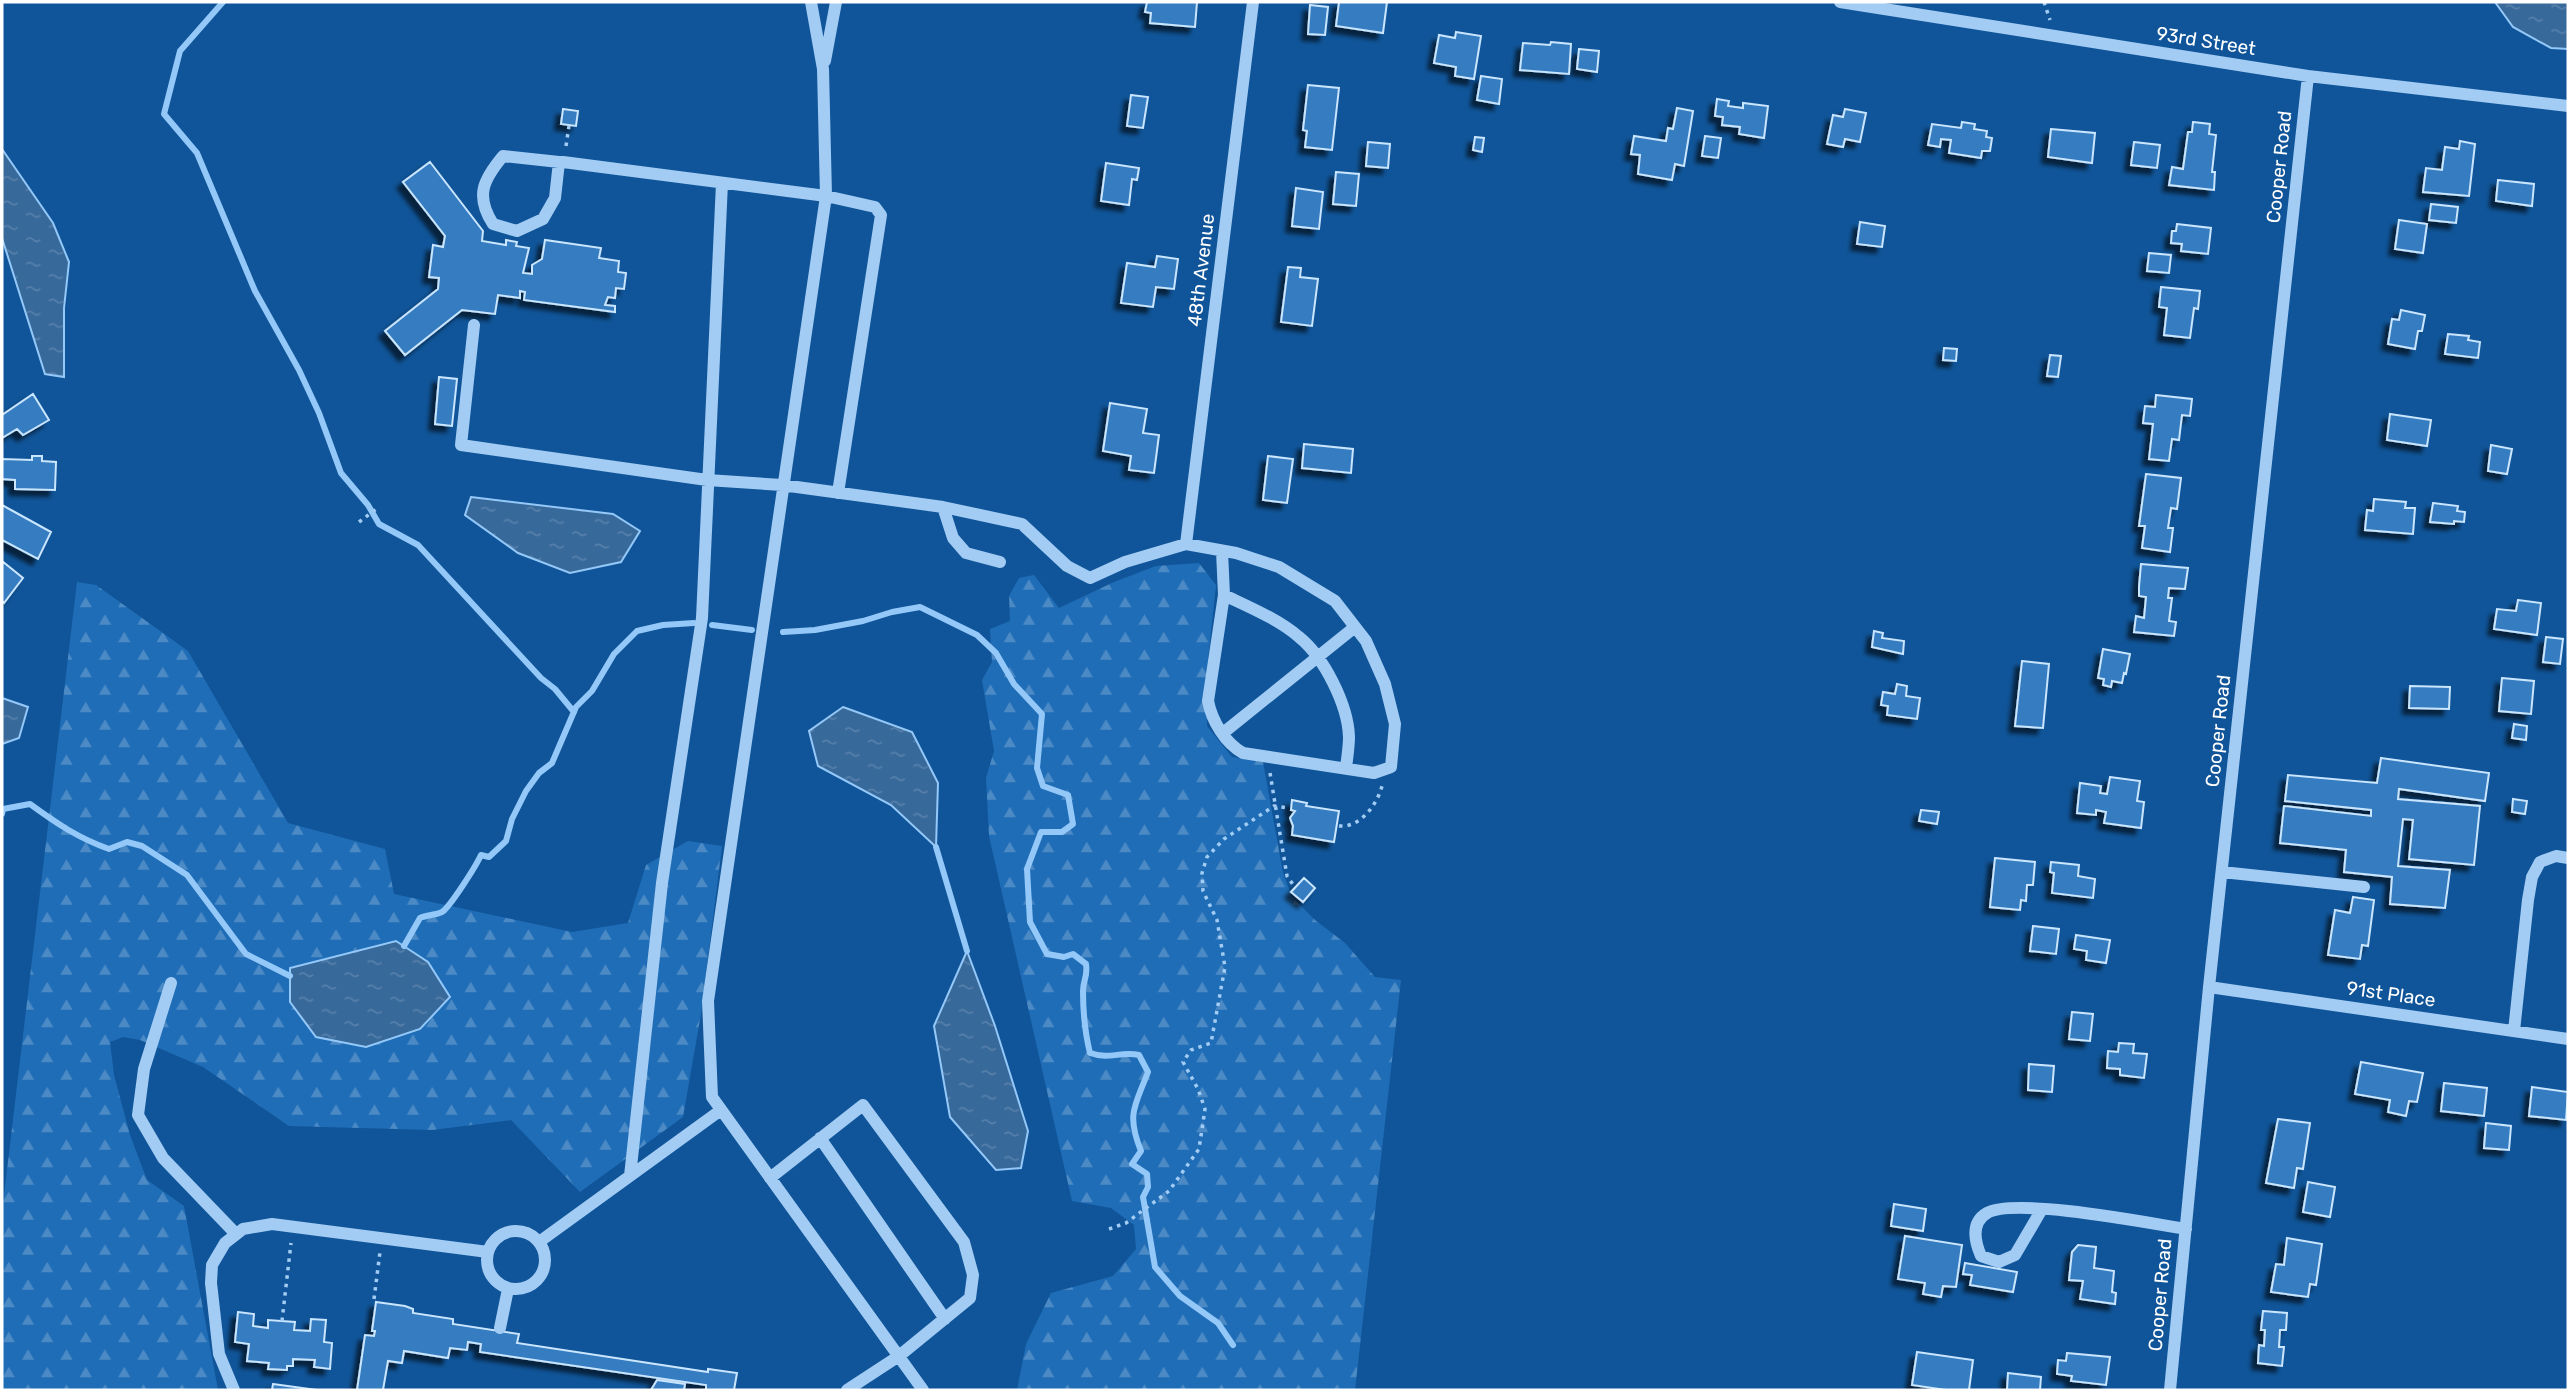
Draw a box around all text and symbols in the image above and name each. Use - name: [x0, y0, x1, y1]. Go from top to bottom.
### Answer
- street label: 93rd Street: [2155, 22, 2258, 60]
- street label: Cooper Road: [2262, 110, 2296, 224]
- street label: 48th Avenue: [1183, 212, 1219, 328]
- street label: Cooper Road: [2201, 674, 2235, 788]
- street label: 91st Place: [2345, 976, 2437, 1012]
- street label: Cooper Road: [2144, 1238, 2176, 1352]

